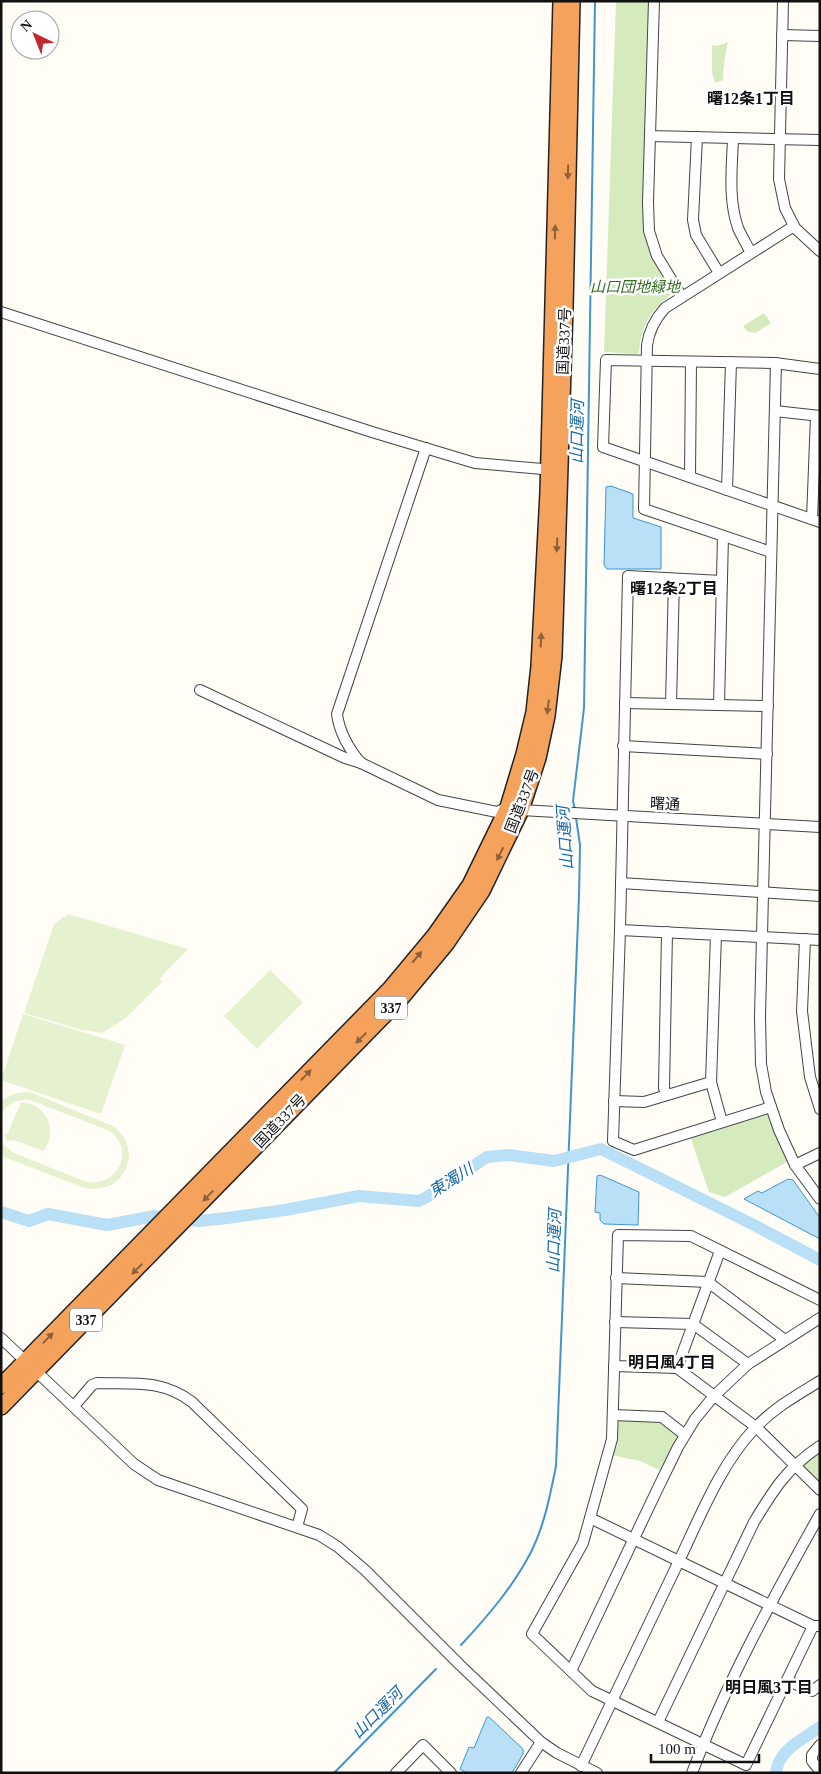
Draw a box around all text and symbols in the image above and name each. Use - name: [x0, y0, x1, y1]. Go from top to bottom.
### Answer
- north arrow: [10, 10, 60, 60]
- text: N: [18, 17, 35, 35]
- district label: 曙12条1丁目: [707, 90, 795, 107]
- one-way arrow: [564, 165, 572, 181]
- one-way arrow: [552, 224, 560, 240]
- park label: 山口団地緑地: [590, 279, 682, 295]
- street label: 国道337号: [555, 307, 573, 375]
- water label: 山口運河: [568, 397, 586, 464]
- one-way arrow: [553, 537, 561, 553]
- district label: 曙12条2丁目: [630, 580, 718, 597]
- one-way arrow: [537, 631, 545, 647]
- one-way arrow: [544, 699, 552, 715]
- street label: 国道337号: [502, 767, 542, 835]
- street label: 曙通: [650, 795, 680, 813]
- water label: 山口運河: [554, 803, 576, 871]
- one-way arrow: [496, 847, 504, 861]
- one-way arrow: [412, 950, 423, 963]
- road number: 337: [375, 996, 407, 1020]
- one-way arrow: [355, 1032, 367, 1044]
- one-way arrow: [300, 1069, 312, 1081]
- street label: 国道337号: [251, 1091, 309, 1151]
- water label: 東濁川: [426, 1159, 478, 1200]
- one-way arrow: [202, 1190, 214, 1202]
- water label: 山口運河: [544, 1206, 564, 1273]
- one-way arrow: [131, 1262, 143, 1274]
- road number: 337: [70, 1308, 102, 1332]
- one-way arrow: [42, 1333, 54, 1345]
- district label: 明日風4丁目: [628, 1354, 716, 1371]
- district label: 明日風3丁目: [725, 1679, 813, 1696]
- water label: 山口運河: [348, 1682, 408, 1742]
- scale bar: [651, 1732, 758, 1764]
- text: 100 m: [658, 1741, 696, 1757]

